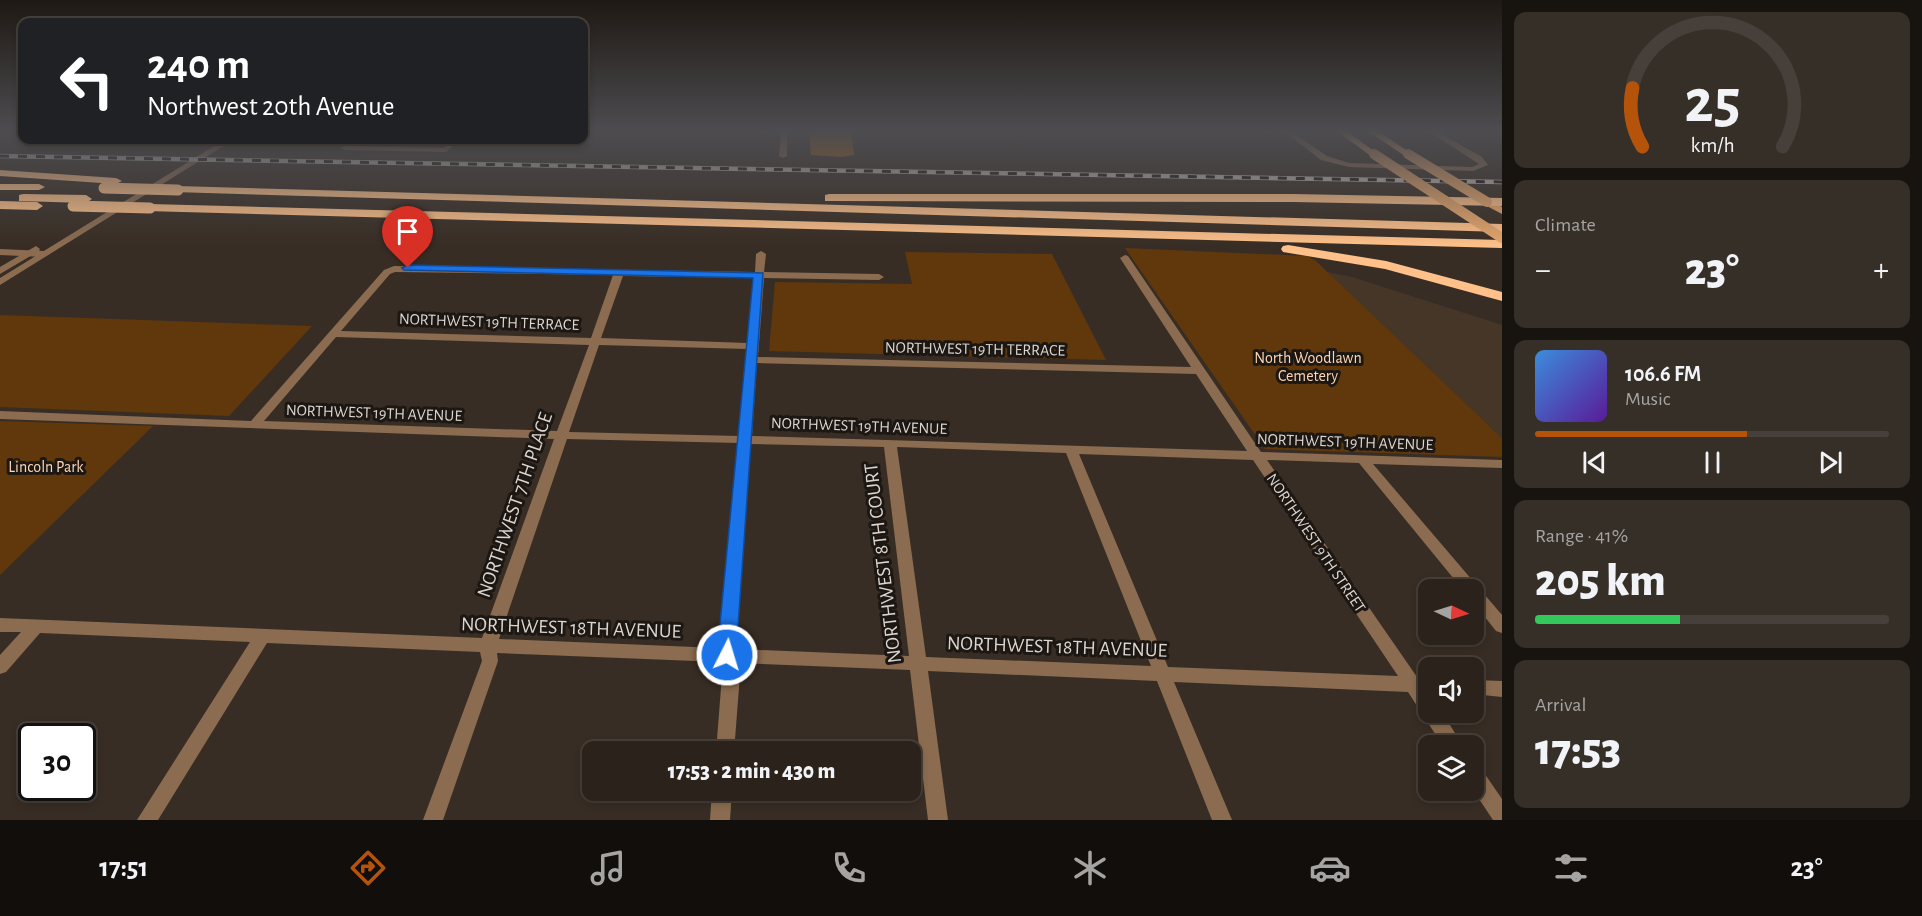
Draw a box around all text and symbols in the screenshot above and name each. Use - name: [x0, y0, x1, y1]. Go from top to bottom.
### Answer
- icon: left: [48, 42, 126, 120]
- text: 240 m: [147, 44, 250, 86]
- text: 25: [1684, 71, 1740, 133]
- text: Northwest 20th Avenue: [147, 93, 394, 120]
- text: km/h: [1690, 135, 1734, 156]
- pin: [382, 206, 433, 268]
- icon: arrive: [391, 215, 424, 248]
- text: Climate: [1535, 215, 1596, 235]
- text: 23°: [1685, 248, 1739, 293]
- text: −: [1535, 254, 1551, 287]
- text: +: [1873, 254, 1889, 287]
- street label: NORTHWEST 19TH TERRACE: [399, 311, 580, 333]
- street label: NORTHWEST 19TH TERRACE: [885, 339, 1066, 359]
- park label: North Woodlawn Cemetery: [1254, 350, 1362, 385]
- text: 106.6 FM: [1625, 363, 1701, 385]
- text: Music: [1625, 389, 1671, 409]
- street label: NORTHWEST 19TH AVENUE: [286, 402, 463, 424]
- street label: NORTHWEST 7TH PLACE: [474, 410, 556, 600]
- street label: NORTHWEST 19TH AVENUE: [771, 415, 948, 437]
- street label: NORTHWEST 19TH AVENUE: [1257, 431, 1434, 453]
- icon: previous: [1578, 446, 1611, 479]
- icon: pause: [1696, 446, 1729, 479]
- icon: next: [1814, 446, 1847, 479]
- park label: Lincoln Park: [8, 459, 84, 475]
- street label: NORTHWEST 8TH COURT: [861, 462, 905, 664]
- street label: NORTHWEST 9TH STREET: [1264, 471, 1368, 615]
- text: Range · 41%: [1535, 526, 1628, 546]
- text: 205 km: [1535, 559, 1666, 604]
- north arrow: [1418, 579, 1484, 645]
- map controls: [1418, 579, 1484, 801]
- street label: NORTHWEST 18TH AVENUE: [461, 614, 682, 642]
- position arrow: [695, 623, 759, 687]
- street label: NORTHWEST 18TH AVENUE: [947, 633, 1168, 661]
- button: sound: [1418, 657, 1484, 723]
- text: Arrival: [1535, 695, 1586, 715]
- speed limit sign: 30: [18, 723, 96, 801]
- text: 17:53: [1535, 728, 1621, 773]
- button: layers: [1418, 735, 1484, 801]
- text: 17:53 · 2 min · 430 m: [668, 760, 835, 782]
- icon: directions: [347, 847, 389, 889]
- icon: music: [587, 847, 629, 889]
- icon: phone: [828, 847, 870, 889]
- icon: climate: [1069, 847, 1111, 889]
- icon: car: [1309, 847, 1351, 889]
- icon: filters: [1550, 847, 1592, 889]
- text: 17:51: [99, 854, 148, 881]
- text: 23°: [1790, 854, 1823, 881]

